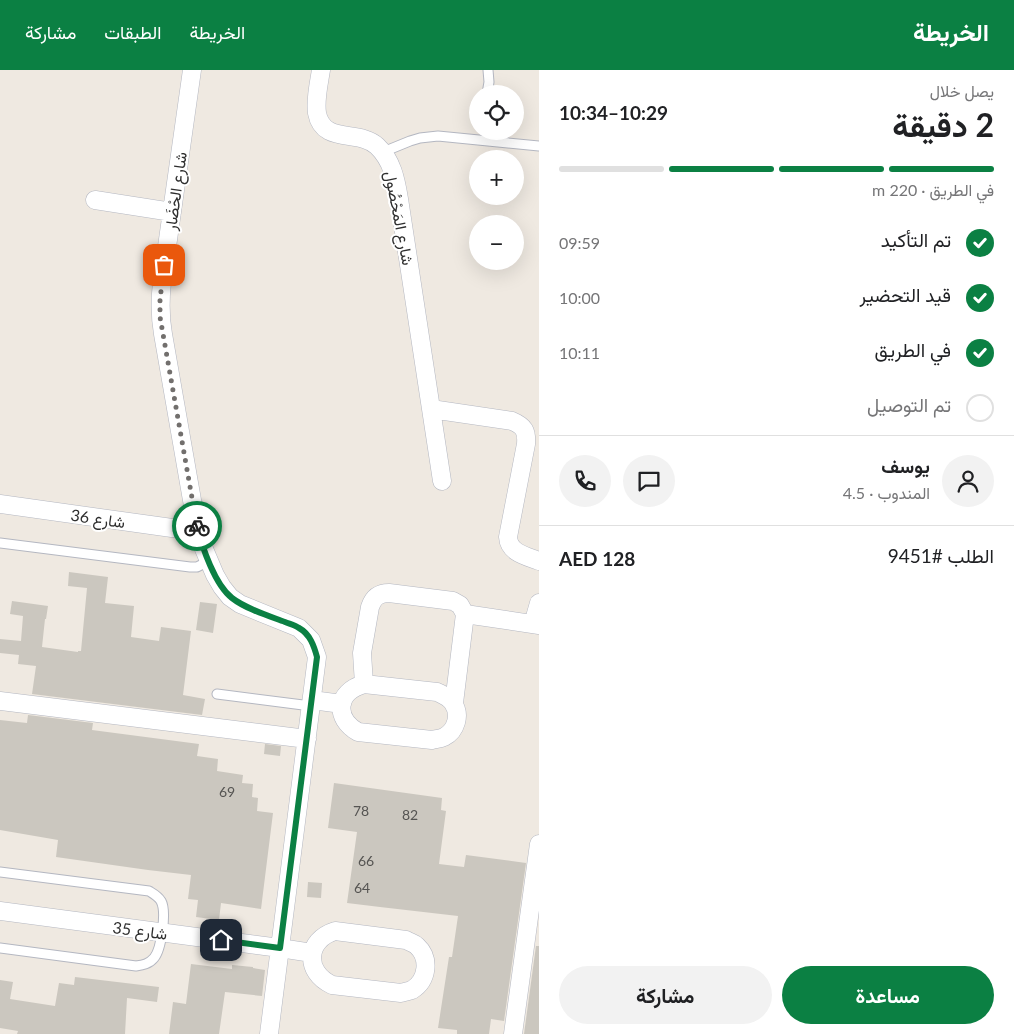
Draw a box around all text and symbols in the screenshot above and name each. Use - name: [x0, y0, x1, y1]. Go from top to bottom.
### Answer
- text: الخريطة: [913, 17, 989, 46]
- text: مشاركة: [25, 21, 76, 43]
- text: الطبقات: [104, 21, 161, 43]
- text: الخريطة: [189, 21, 245, 43]
- text: يصل خلال: [930, 81, 994, 100]
- map controls: [469, 85, 524, 270]
- button: locate: [469, 85, 524, 140]
- text: 10:29–10:34: [559, 101, 668, 124]
- text: 2 دقيقة: [892, 105, 994, 144]
- button: +: [469, 150, 524, 205]
- street label: شارع الحْضَار: [160, 151, 193, 233]
- street label: شارع المَحْصُول: [379, 169, 418, 267]
- text: في الطريق · 220 m: [872, 180, 994, 199]
- button: −: [469, 215, 524, 270]
- text: تم التأكيد: [881, 228, 951, 251]
- icon: check: [966, 229, 994, 257]
- text: 09:59: [559, 233, 600, 252]
- pin: [143, 244, 185, 286]
- icon: bag: [150, 251, 178, 279]
- text: قيد التحضير: [860, 283, 951, 306]
- icon: check: [966, 284, 994, 312]
- text: 10:00: [559, 288, 600, 307]
- text: في الطريق: [875, 338, 951, 361]
- icon: check: [966, 339, 994, 367]
- text: 10:11: [559, 343, 600, 362]
- text: تم التوصيل: [867, 393, 951, 416]
- text: يوسف: [881, 454, 930, 477]
- button: phone: [559, 455, 611, 507]
- button: chat: [623, 455, 675, 507]
- button: person: [942, 455, 994, 507]
- text: المندوب · 4.5: [843, 483, 930, 502]
- courier: [172, 501, 222, 551]
- street label: شارع 36: [69, 505, 126, 534]
- icon: bike: [183, 512, 211, 540]
- text: الطلب #9451: [888, 544, 994, 567]
- text: AED 128: [559, 547, 635, 570]
- house number: 69: [219, 783, 235, 800]
- house number: 78: [353, 802, 369, 819]
- house number: 82: [402, 806, 418, 823]
- house number: 66: [358, 852, 374, 869]
- house number: 64: [354, 879, 370, 896]
- street label: شارع 35: [111, 917, 168, 946]
- pin: [200, 919, 242, 961]
- icon: home: [207, 926, 235, 954]
- button: مشاركة: [559, 966, 772, 1024]
- button: مساعدة: [782, 966, 994, 1024]

